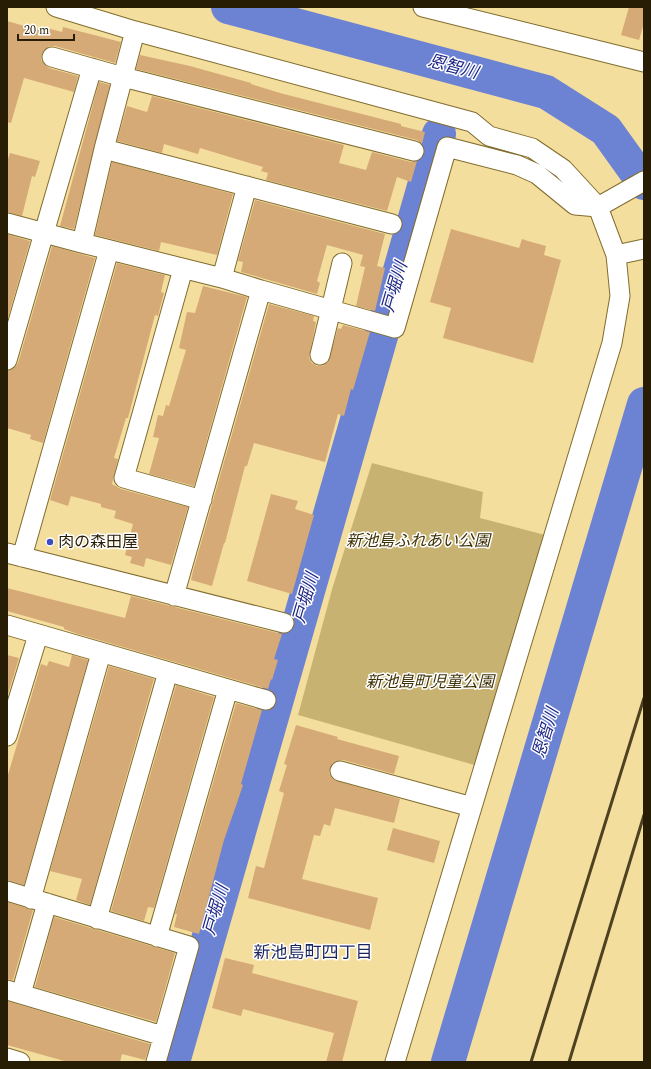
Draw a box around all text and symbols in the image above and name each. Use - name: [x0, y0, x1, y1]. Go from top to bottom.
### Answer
- scale bar: [18, 16, 74, 42]
- text: 20 m: [24, 21, 49, 40]
- water label: 恩智川: [425, 48, 483, 87]
- water label: 戸堀川: [375, 257, 415, 315]
- park label: 新池島ふれあい公園: [346, 529, 492, 553]
- place label: 肉の森田屋: [58, 530, 138, 554]
- marker: 肉の森田屋: [45, 537, 55, 547]
- water label: 戸堀川: [286, 568, 326, 626]
- park label: 新池島町児童公園: [366, 670, 496, 694]
- water label: 恩智川: [526, 703, 566, 761]
- water label: 戸堀川: [196, 880, 236, 938]
- district label: 新池島町四丁目: [254, 940, 373, 966]

